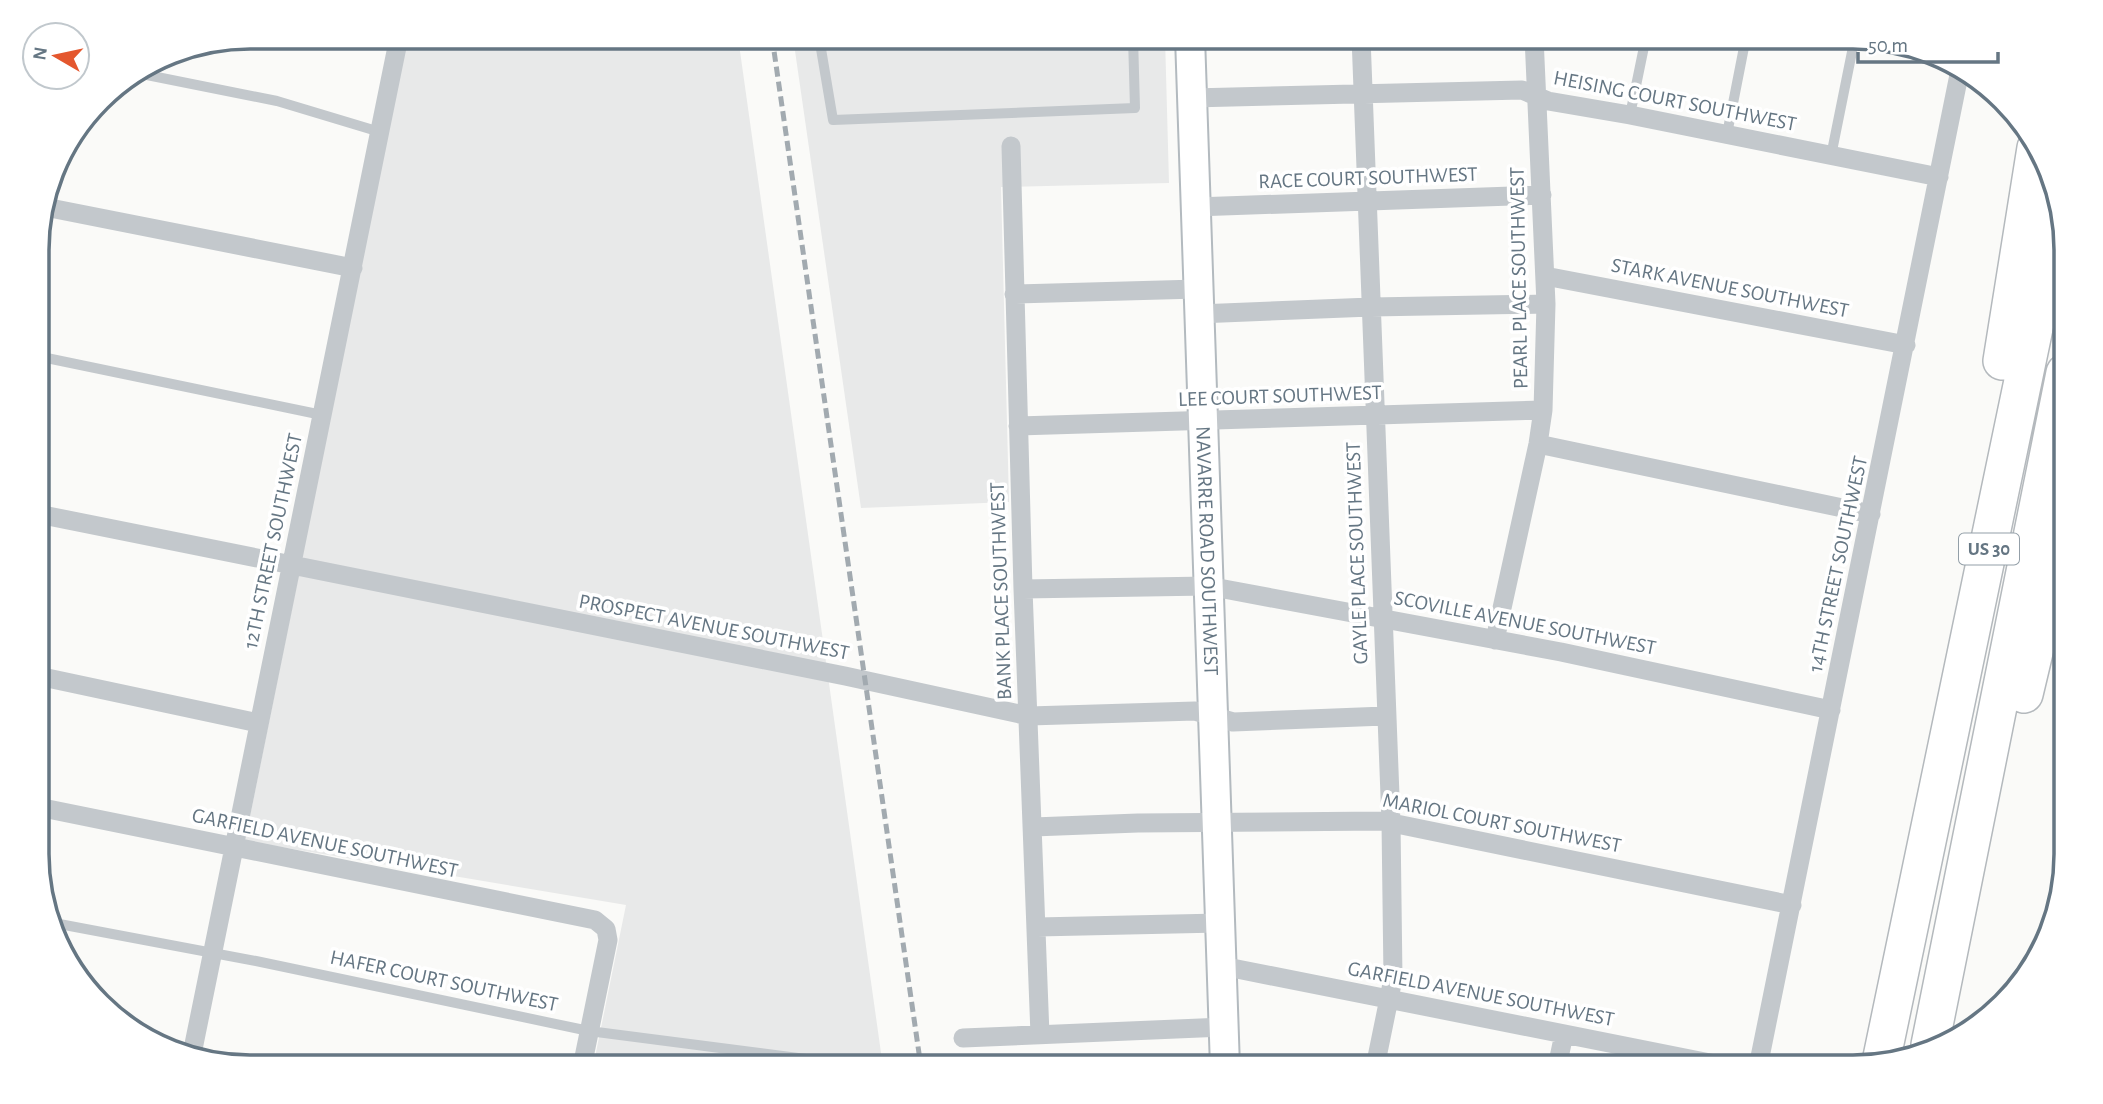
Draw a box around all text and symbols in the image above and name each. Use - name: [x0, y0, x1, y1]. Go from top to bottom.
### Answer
- north arrow: [21, 21, 91, 91]
- scale bar: [1858, 21, 1998, 65]
- text: 50 m: [1868, 35, 1908, 56]
- text: N: [30, 46, 51, 62]
- street label: HEISING COURT SOUTHWEST: [1552, 67, 1798, 135]
- street label: RACE COURT SOUTHWEST: [1258, 164, 1478, 192]
- street label: PEARL PLACE SOUTHWEST: [1507, 167, 1531, 389]
- street label: STARK AVENUE SOUTHWEST: [1609, 255, 1851, 321]
- street label: LEE COURT SOUTHWEST: [1178, 382, 1382, 410]
- street label: NAVARRE ROAD SOUTHWEST: [1193, 426, 1222, 676]
- street label: 12TH STREET SOUTHWEST: [240, 431, 306, 651]
- street label: GAYLE PLACE SOUTHWEST: [1343, 441, 1371, 665]
- street label: 14TH STREET SOUTHWEST: [1805, 454, 1871, 674]
- street label: BANK PLACE SOUTHWEST: [987, 482, 1015, 700]
- road number: US 30: [1959, 534, 2019, 564]
- street label: SCOVILLE AVENUE SOUTHWEST: [1392, 587, 1658, 659]
- street label: PROSPECT AVENUE SOUTHWEST: [577, 590, 851, 664]
- street label: MARIOL COURT SOUTHWEST: [1381, 790, 1623, 856]
- street label: GARFIELD AVENUE SOUTHWEST: [190, 805, 460, 881]
- street label: HAFER COURT SOUTHWEST: [328, 947, 560, 1015]
- street label: GARFIELD AVENUE SOUTHWEST: [1346, 958, 1616, 1030]

